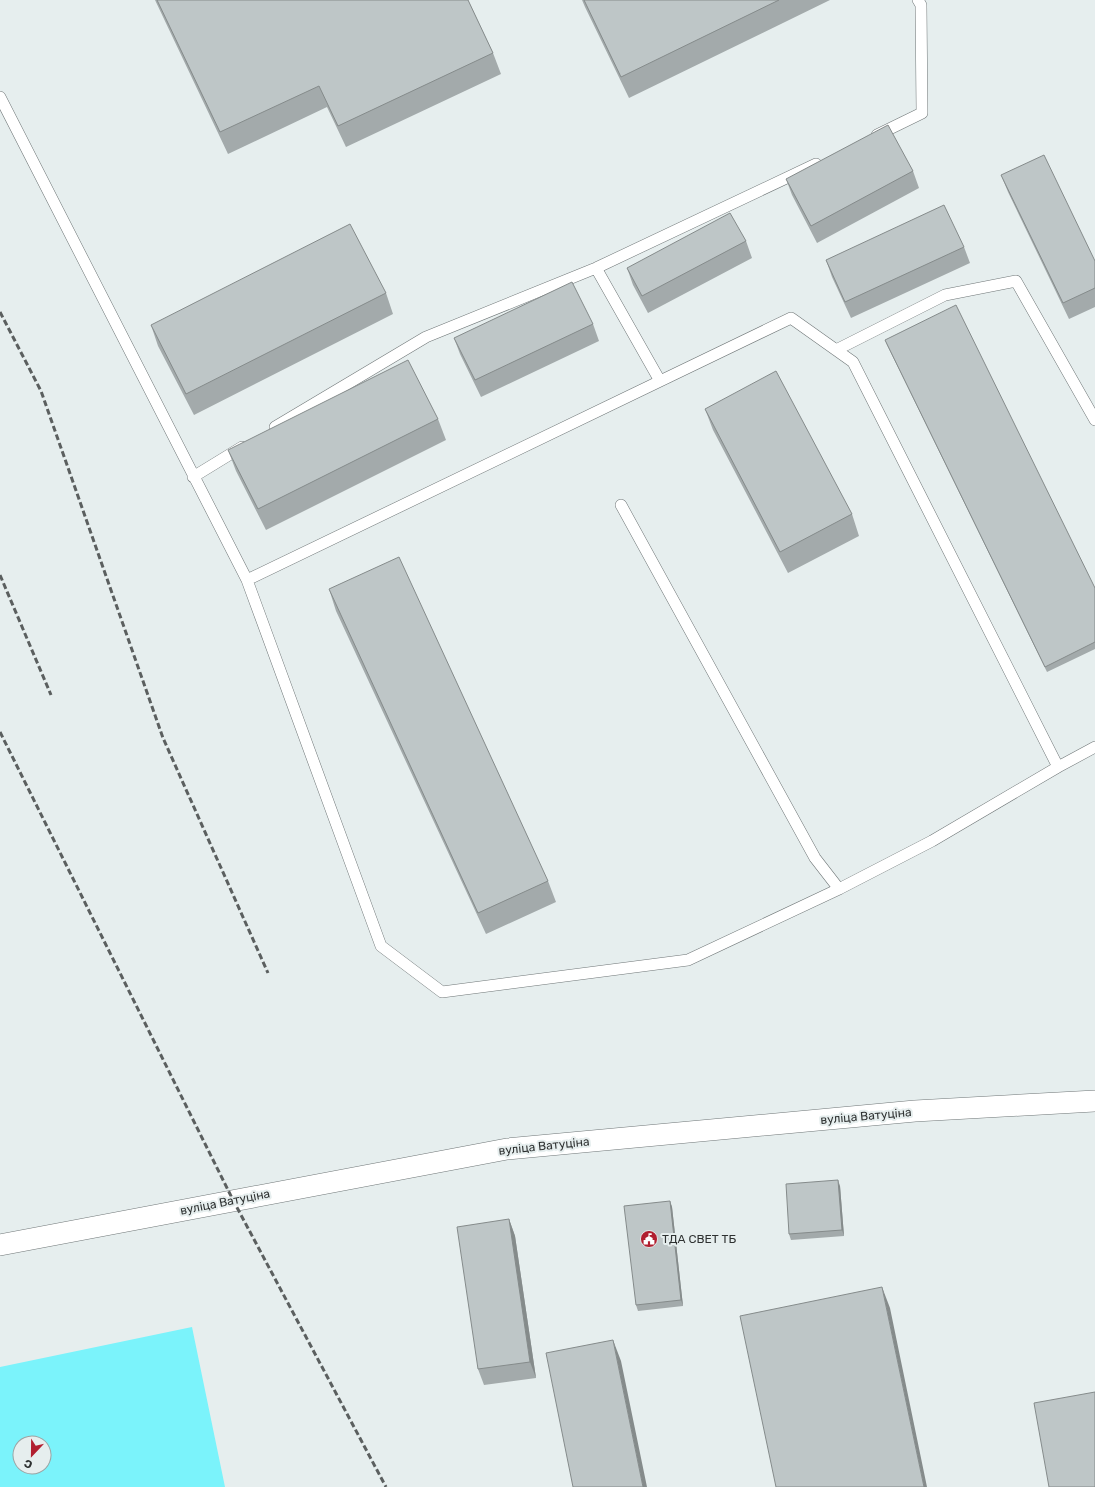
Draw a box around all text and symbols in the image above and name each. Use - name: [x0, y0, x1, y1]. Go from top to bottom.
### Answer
- street label: вуліца Ватуціна: [820, 1105, 912, 1127]
- street label: вуліца Ватуціна: [498, 1134, 590, 1158]
- street label: вуліца Ватуціна: [179, 1186, 271, 1218]
- public building icon: ТДА СВЕТ ТБ: [639, 1229, 659, 1249]
- place label: ТДА СВЕТ ТБ: [662, 1232, 737, 1246]
- north arrow: [12, 1435, 52, 1475]
- text: С: [22, 1456, 34, 1471]

